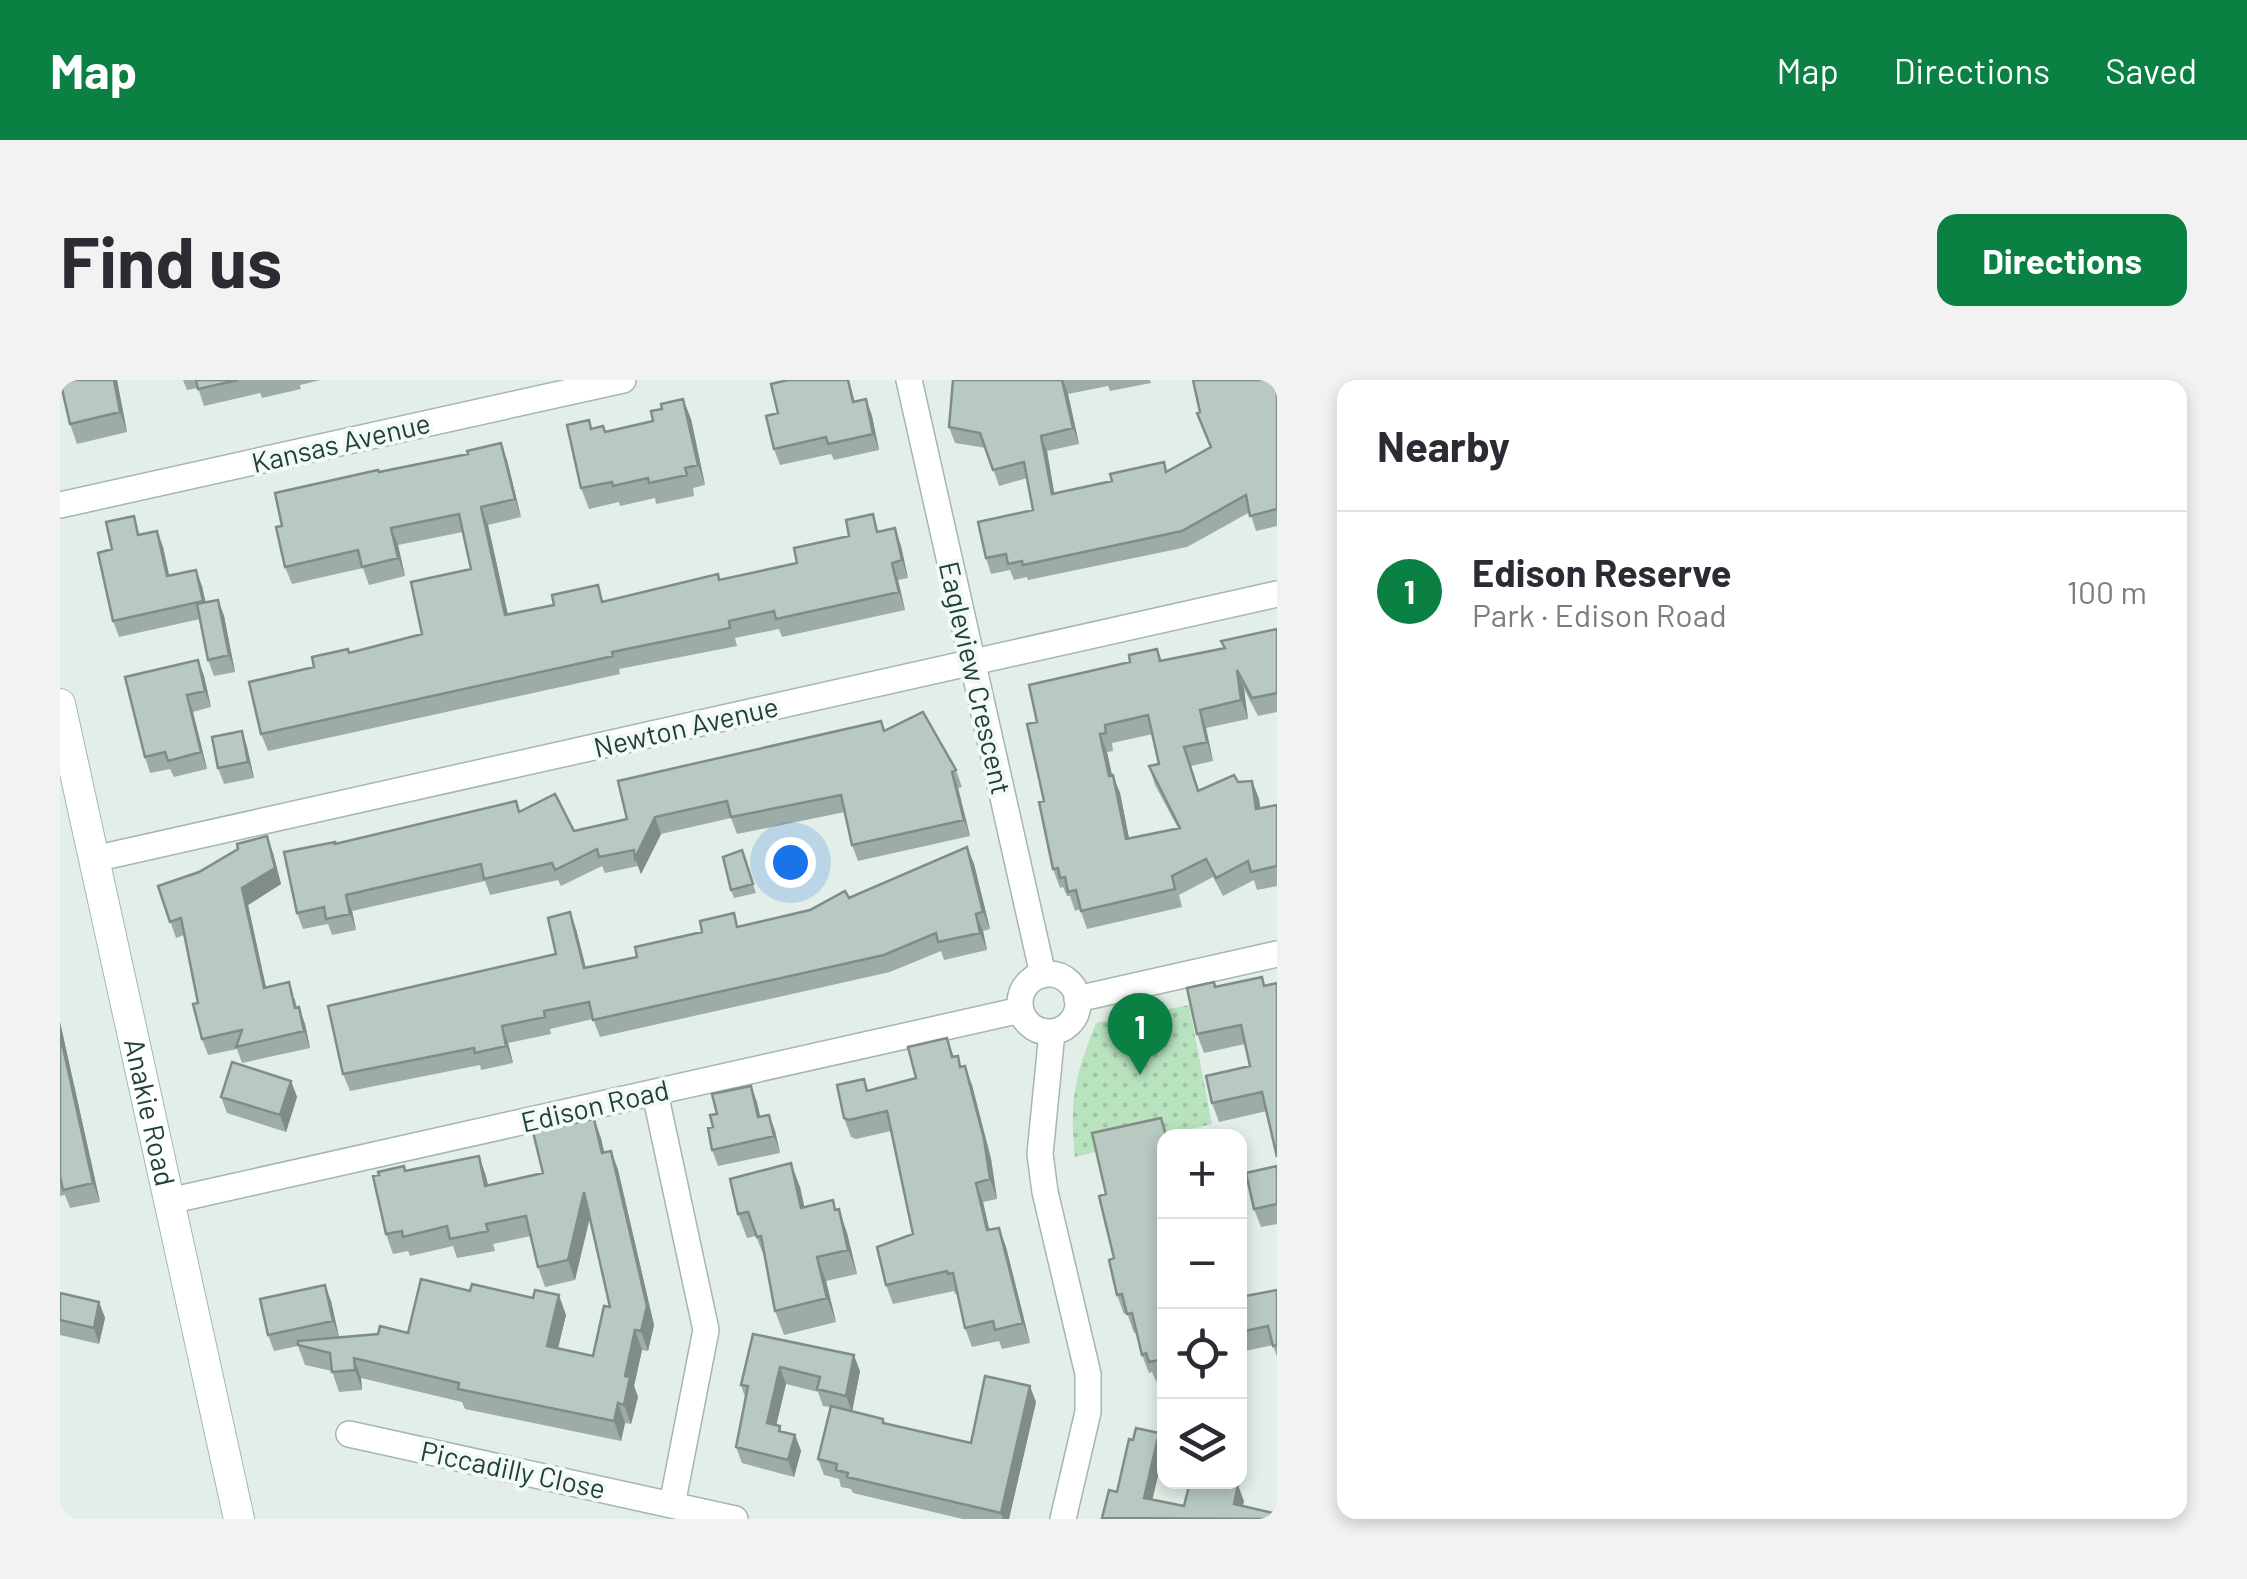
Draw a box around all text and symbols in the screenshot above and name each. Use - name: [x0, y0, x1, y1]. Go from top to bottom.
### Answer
- text: Map: [50, 41, 137, 99]
- text: Map: [1777, 49, 1839, 91]
- text: Directions: [1894, 49, 2050, 91]
- text: Saved: [2105, 49, 2197, 91]
- button: Directions: [1937, 214, 2187, 306]
- text: Find us: [60, 218, 282, 302]
- street label: Kansas Avenue: [248, 405, 433, 479]
- text: Nearby: [1377, 420, 1510, 470]
- text: Edison Reserve: [1472, 549, 1732, 595]
- street label: Eagleview Crescent: [933, 558, 1019, 797]
- text: 1: [1404, 572, 1415, 610]
- text: 100 m: [2067, 572, 2147, 610]
- text: Park · Edison Road: [1472, 595, 1727, 633]
- street label: Newton Avenue: [590, 688, 781, 764]
- your location: [765, 837, 816, 888]
- pin: 1: [1108, 992, 1172, 1075]
- street label: Anakie Road: [118, 1035, 183, 1189]
- street label: Edison Road: [518, 1072, 672, 1139]
- map controls: [1157, 1129, 1247, 1489]
- button: +: [1157, 1129, 1247, 1219]
- button: −: [1157, 1219, 1247, 1309]
- button: locate: [1157, 1309, 1247, 1399]
- button: layers: [1157, 1399, 1247, 1489]
- street label: Piccadilly Close: [418, 1433, 609, 1505]

